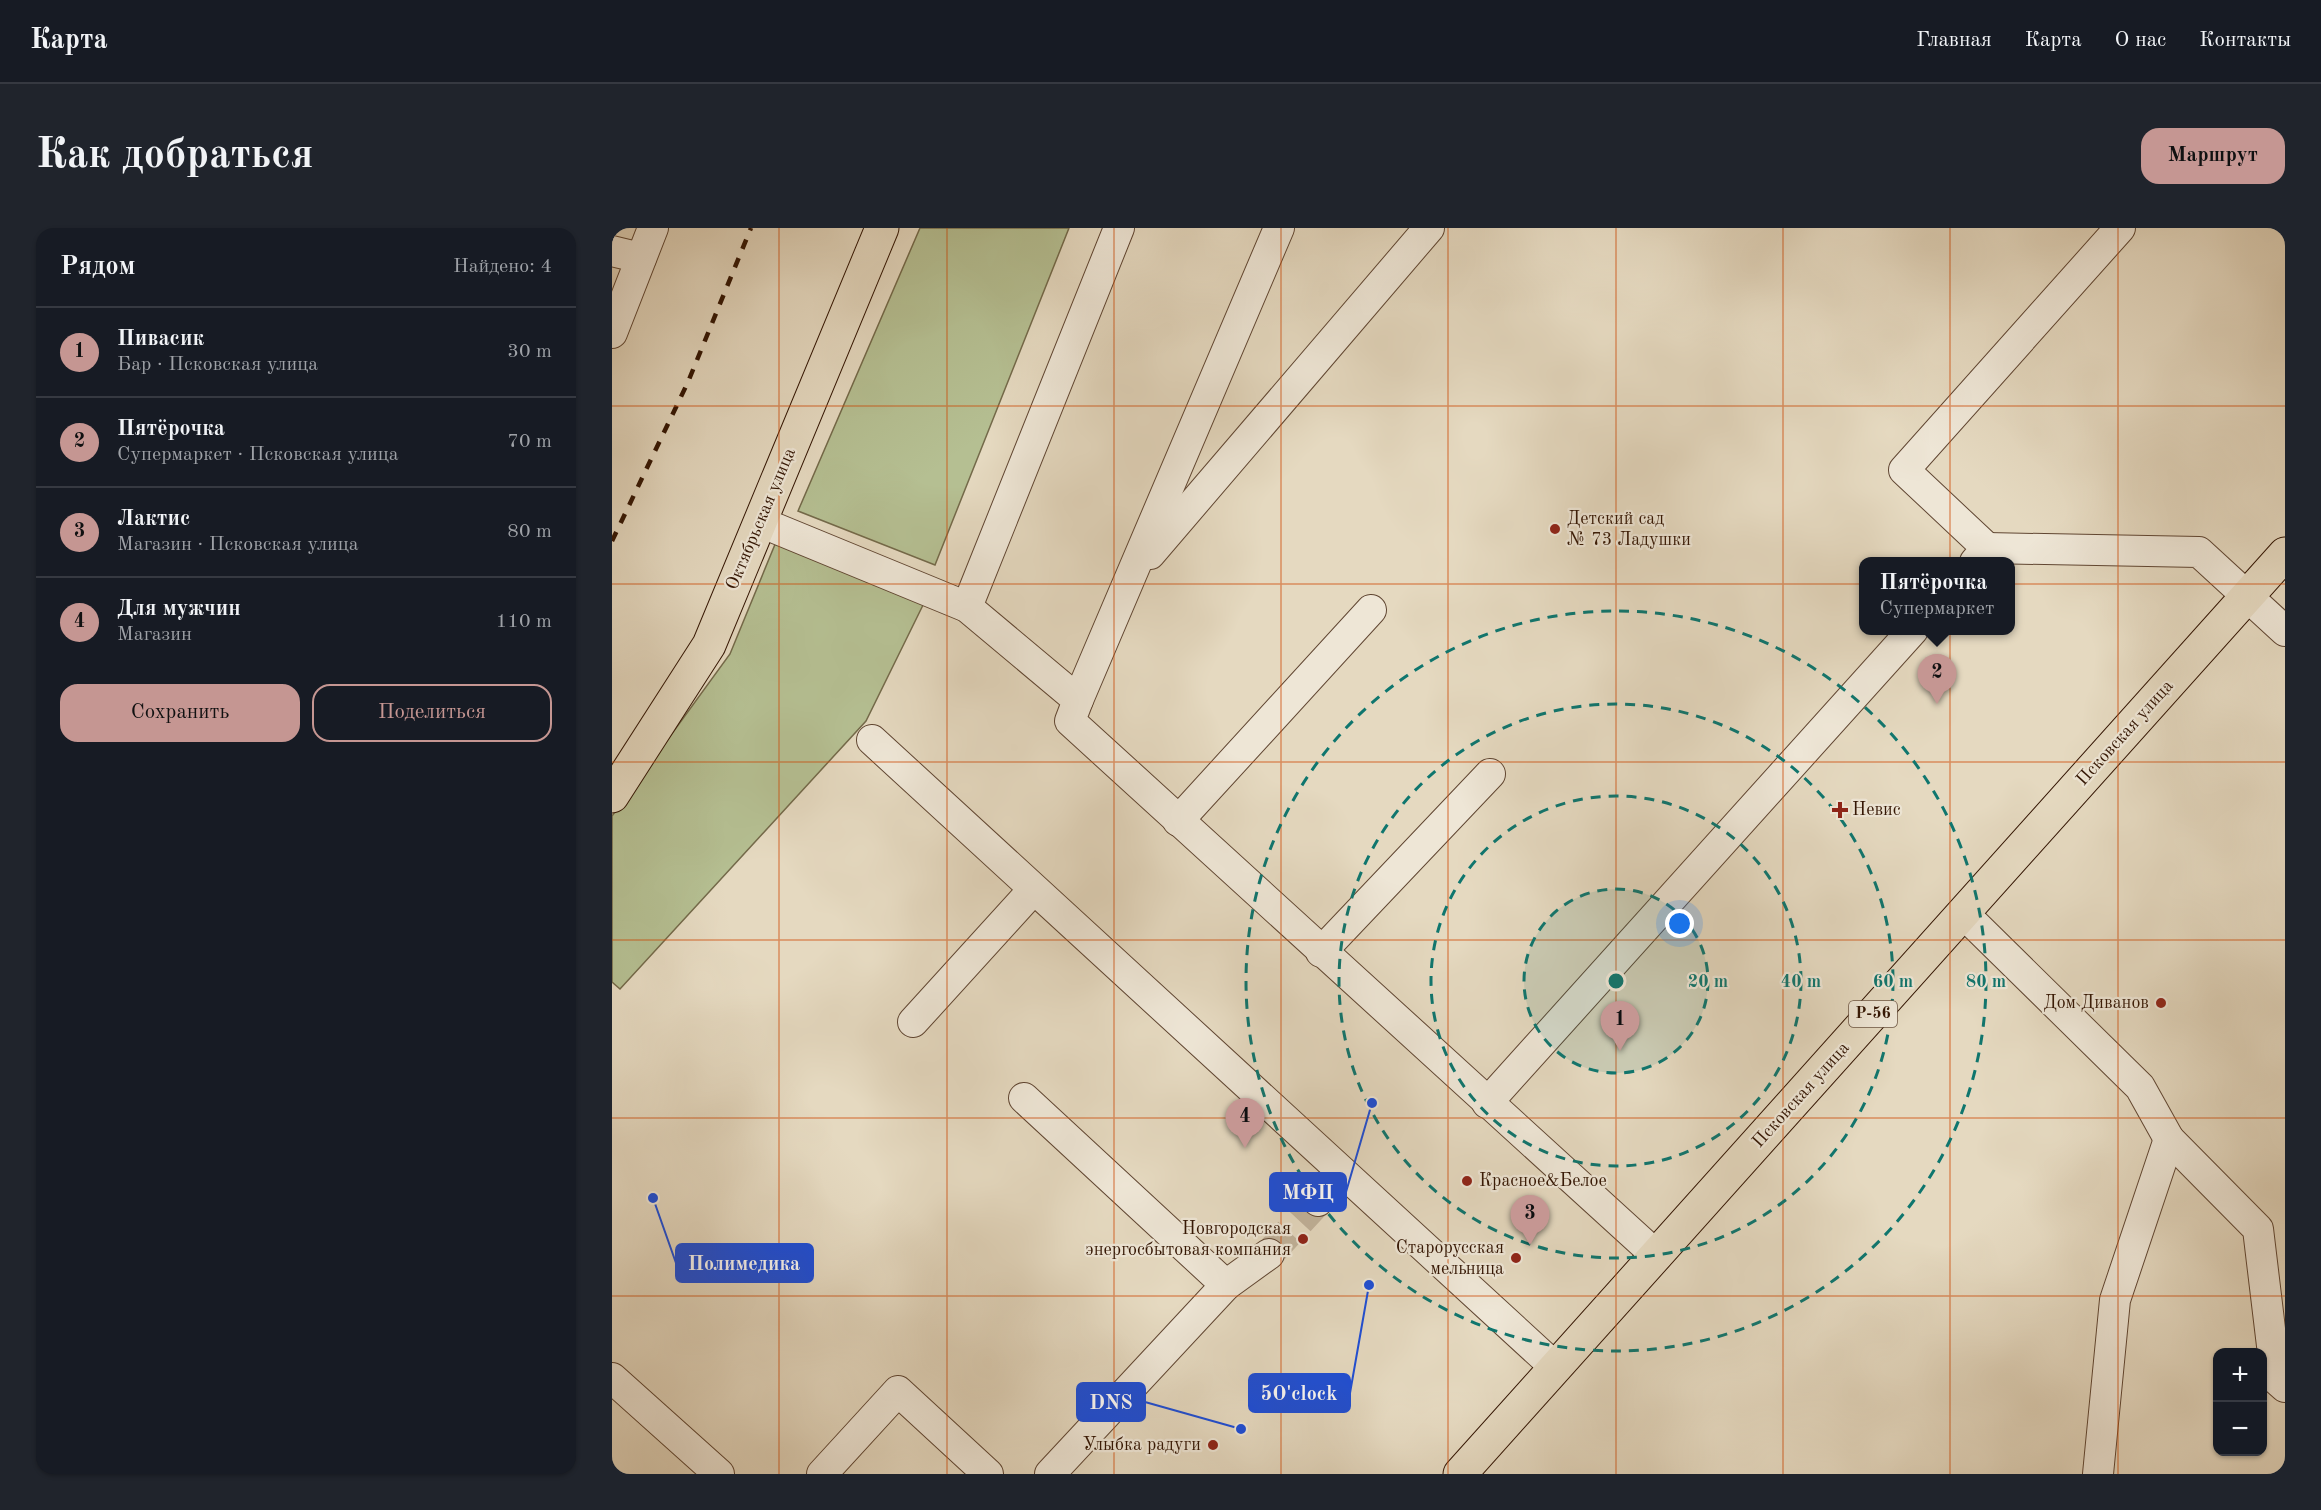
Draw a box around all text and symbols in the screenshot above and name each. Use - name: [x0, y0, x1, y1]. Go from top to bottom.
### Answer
- text: Карта: [30, 27, 108, 55]
- text: Главная: [1916, 30, 1992, 51]
- text: Карта: [2025, 30, 2082, 51]
- text: О нас: [2115, 30, 2166, 51]
- text: Контакты: [2199, 30, 2291, 51]
- button: Маршрут: [2141, 128, 2285, 184]
- text: Как добраться: [36, 135, 313, 177]
- text: Рядом: [60, 254, 135, 280]
- text: Найдено: 4: [453, 257, 552, 277]
- text: Пивасик: [117, 328, 204, 350]
- text: 1: [74, 342, 85, 362]
- text: 30 m: [507, 342, 552, 362]
- text: Бар · Псковская улица: [117, 355, 318, 375]
- text: Пятёрочка: [117, 418, 225, 440]
- text: 2: [74, 432, 85, 452]
- text: 70 m: [507, 432, 552, 452]
- text: Супермаркет · Псковская улица: [117, 445, 399, 465]
- street label: Октябрьская улица: [723, 445, 799, 593]
- text: Лактис: [117, 508, 190, 530]
- place label: Детский сад № 73 Ладушки: [1567, 510, 1691, 549]
- text: 3: [74, 522, 85, 542]
- text: 80 m: [507, 522, 552, 542]
- marker: Детский сад № 73 Ладушки: [1548, 522, 1562, 536]
- text: Магазин · Псковская улица: [117, 535, 359, 555]
- popup: [1859, 557, 2015, 635]
- text: Пятёрочка: [1880, 572, 1987, 594]
- text: Для мужчин: [117, 598, 241, 620]
- text: Супермаркет: [1880, 599, 1994, 619]
- text: 4: [74, 612, 85, 632]
- text: 110 m: [496, 612, 552, 632]
- text: Магазин: [117, 625, 192, 645]
- pin: 2: [1918, 654, 1956, 704]
- street label: Псковская улица: [2073, 677, 2177, 789]
- button: Сохранить: [60, 684, 300, 742]
- button: Поделиться: [312, 684, 552, 742]
- place label: Невис: [1852, 801, 1901, 819]
- marker: Невис: [1833, 803, 1847, 817]
- your location: [1665, 909, 1694, 938]
- centre of rings: [1606, 971, 1626, 991]
- text: 20 m: [1688, 973, 1728, 991]
- text: 40 m: [1781, 973, 1821, 991]
- text: 60 m: [1873, 973, 1913, 991]
- text: 80 m: [1966, 973, 2006, 991]
- place label: Дом Диванов: [2043, 994, 2149, 1012]
- marker: Дом Диванов: [2154, 996, 2168, 1010]
- road number: Р-56: [1849, 1001, 1897, 1027]
- pin: 1: [1600, 1002, 1640, 1051]
- street label: Псковская улица: [1749, 1039, 1853, 1151]
- pin: 4: [1226, 1098, 1264, 1148]
- place label: Красное&Белое: [1479, 1172, 1607, 1190]
- callout: МФЦ: [1270, 1173, 1346, 1211]
- marker: Красное&Белое: [1460, 1174, 1474, 1188]
- text: МФЦ: [1282, 1184, 1334, 1204]
- pin: 3: [1510, 1196, 1550, 1245]
- place label: Новгородская энергосбытовая компания: [1086, 1220, 1291, 1259]
- marker: Новгородская энергосбытовая компания: [1296, 1232, 1310, 1246]
- place label: Старорусская мельница: [1396, 1239, 1504, 1278]
- callout: Полимедика: [676, 1244, 813, 1282]
- marker: Старорусская мельница: [1509, 1251, 1523, 1265]
- text: Полимедика: [688, 1255, 800, 1275]
- map controls: [2213, 1348, 2267, 1456]
- button: +: [2213, 1348, 2267, 1402]
- callout: 5O'clock: [1249, 1374, 1350, 1412]
- callout: DNS: [1077, 1383, 1145, 1421]
- text: 5O'clock: [1261, 1384, 1337, 1405]
- text: DNS: [1089, 1394, 1133, 1414]
- button: −: [2213, 1402, 2267, 1456]
- place label: Улыбка радуги: [1083, 1436, 1201, 1454]
- marker: Улыбка радуги: [1206, 1438, 1220, 1452]

